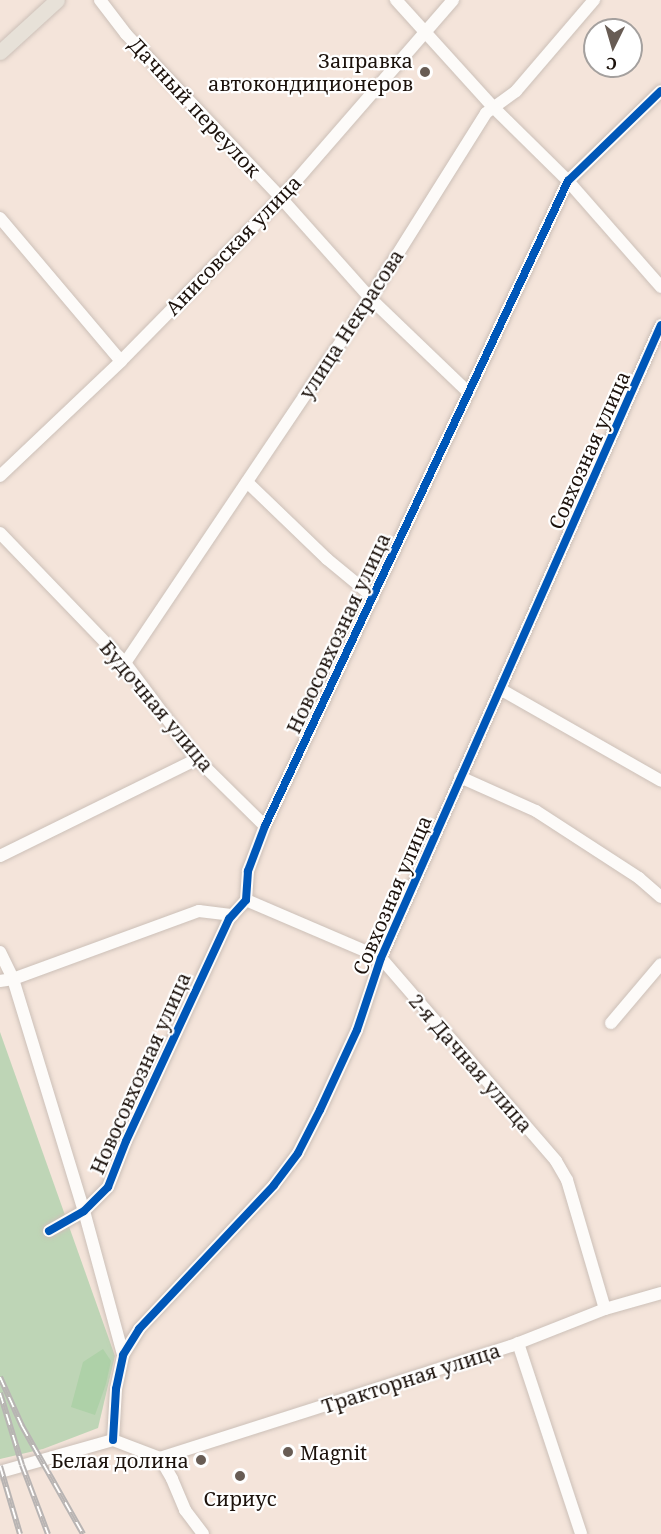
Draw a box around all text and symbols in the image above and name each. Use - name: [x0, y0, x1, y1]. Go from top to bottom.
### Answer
- north arrow: [583, 18, 643, 78]
- street label: Дачный переулок: [124, 32, 266, 182]
- place label: Заправка автокондиционеров: [208, 48, 413, 95]
- text: С: [605, 53, 618, 75]
- marker: Заправка автокондиционеров: [418, 65, 432, 79]
- street label: Анисовская улица: [160, 170, 306, 320]
- street label: улица Некрасова: [294, 245, 408, 403]
- street label: Совхозная улица: [543, 367, 635, 533]
- street label: Новосовхозная улица: [281, 529, 395, 737]
- street label: Будочная улица: [95, 636, 219, 776]
- street label: Совхозная улица: [348, 812, 436, 978]
- street label: Новосовхозная улица: [85, 968, 195, 1178]
- street label: 2-я Дачная улица: [404, 989, 538, 1137]
- street label: Тракторная улица: [319, 1338, 503, 1418]
- place label: Magnit: [300, 1440, 367, 1464]
- marker: Magnit: [281, 1445, 295, 1459]
- place label: Белая долина: [51, 1448, 189, 1472]
- marker: Белая долина: [194, 1453, 208, 1467]
- marker: Сириус: [233, 1469, 247, 1483]
- place label: Сириус: [203, 1486, 277, 1510]

